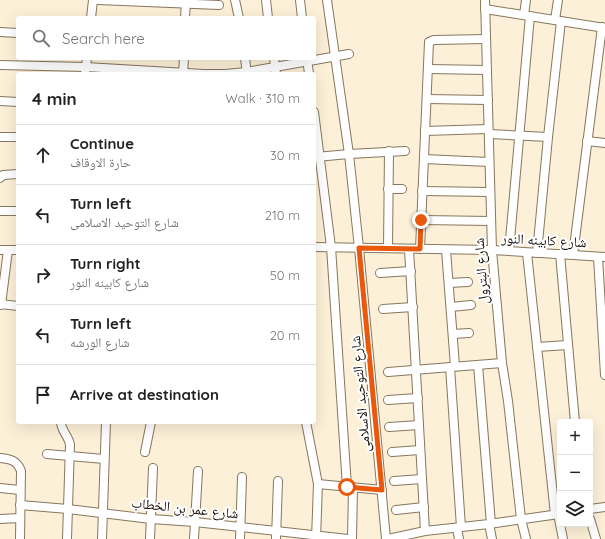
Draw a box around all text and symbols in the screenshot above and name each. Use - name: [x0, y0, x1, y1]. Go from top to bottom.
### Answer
- search box: [16, 16, 316, 60]
- icon: search: [30, 27, 52, 49]
- text: Search here: [62, 29, 145, 48]
- text: 4 min: [32, 88, 77, 109]
- text: Walk · 310 m: [225, 90, 300, 106]
- text: Continue: [70, 134, 134, 153]
- icon: ahead: [32, 144, 54, 166]
- text: 30 m: [270, 147, 300, 163]
- text: حارة الاوقاف: [70, 154, 131, 170]
- text: Turn left: [70, 194, 132, 213]
- icon: left: [32, 204, 54, 226]
- text: 210 m: [265, 207, 300, 223]
- route end: [412, 211, 430, 229]
- text: شارع التوحيد الاسلامى: [70, 214, 179, 230]
- street label: شارع كابينه النور: [500, 229, 587, 252]
- street label: شارع البترول: [470, 237, 493, 305]
- text: Turn right: [70, 254, 141, 273]
- icon: right: [32, 264, 54, 286]
- text: 50 m: [270, 267, 300, 283]
- text: شارع كابينه النور: [70, 274, 149, 290]
- text: Turn left: [70, 314, 132, 333]
- icon: left: [32, 324, 54, 346]
- text: 20 m: [270, 327, 300, 343]
- text: شارع الورشه: [70, 334, 130, 350]
- street label: شارع التوحيد الاسلامى: [346, 335, 375, 453]
- icon: arrive: [32, 384, 54, 406]
- text: Arrive at destination: [70, 385, 219, 404]
- map controls: [557, 419, 593, 527]
- button: +: [557, 419, 593, 455]
- button: −: [557, 455, 593, 491]
- route start: [338, 478, 356, 496]
- button: layers: [557, 491, 593, 527]
- street label: شارع عمر بن الخطاب: [131, 493, 239, 524]

